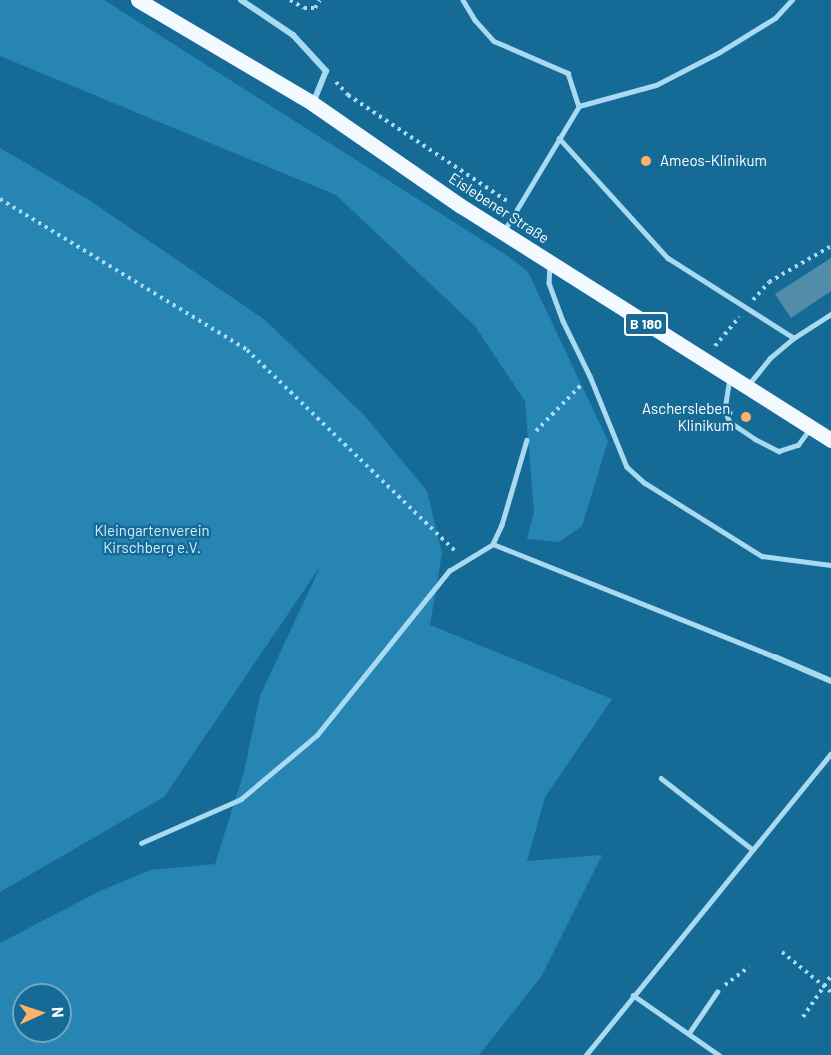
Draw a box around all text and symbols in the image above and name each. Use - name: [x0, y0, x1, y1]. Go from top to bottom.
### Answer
- marker: Ameos-Klinikum: [637, 152, 655, 170]
- place label: Ameos-Klinikum: [660, 152, 767, 170]
- street label: Eislebener Straße: [446, 169, 552, 247]
- road number: B 180: [624, 313, 668, 335]
- place label: Aschersleben, Klinikum: [642, 399, 734, 434]
- marker: Aschersleben, Klinikum: [739, 410, 753, 424]
- park label: Kleingartenverein Kirschberg e.V.: [94, 521, 210, 556]
- north arrow: [12, 983, 72, 1043]
- text: N: [49, 1006, 68, 1018]

